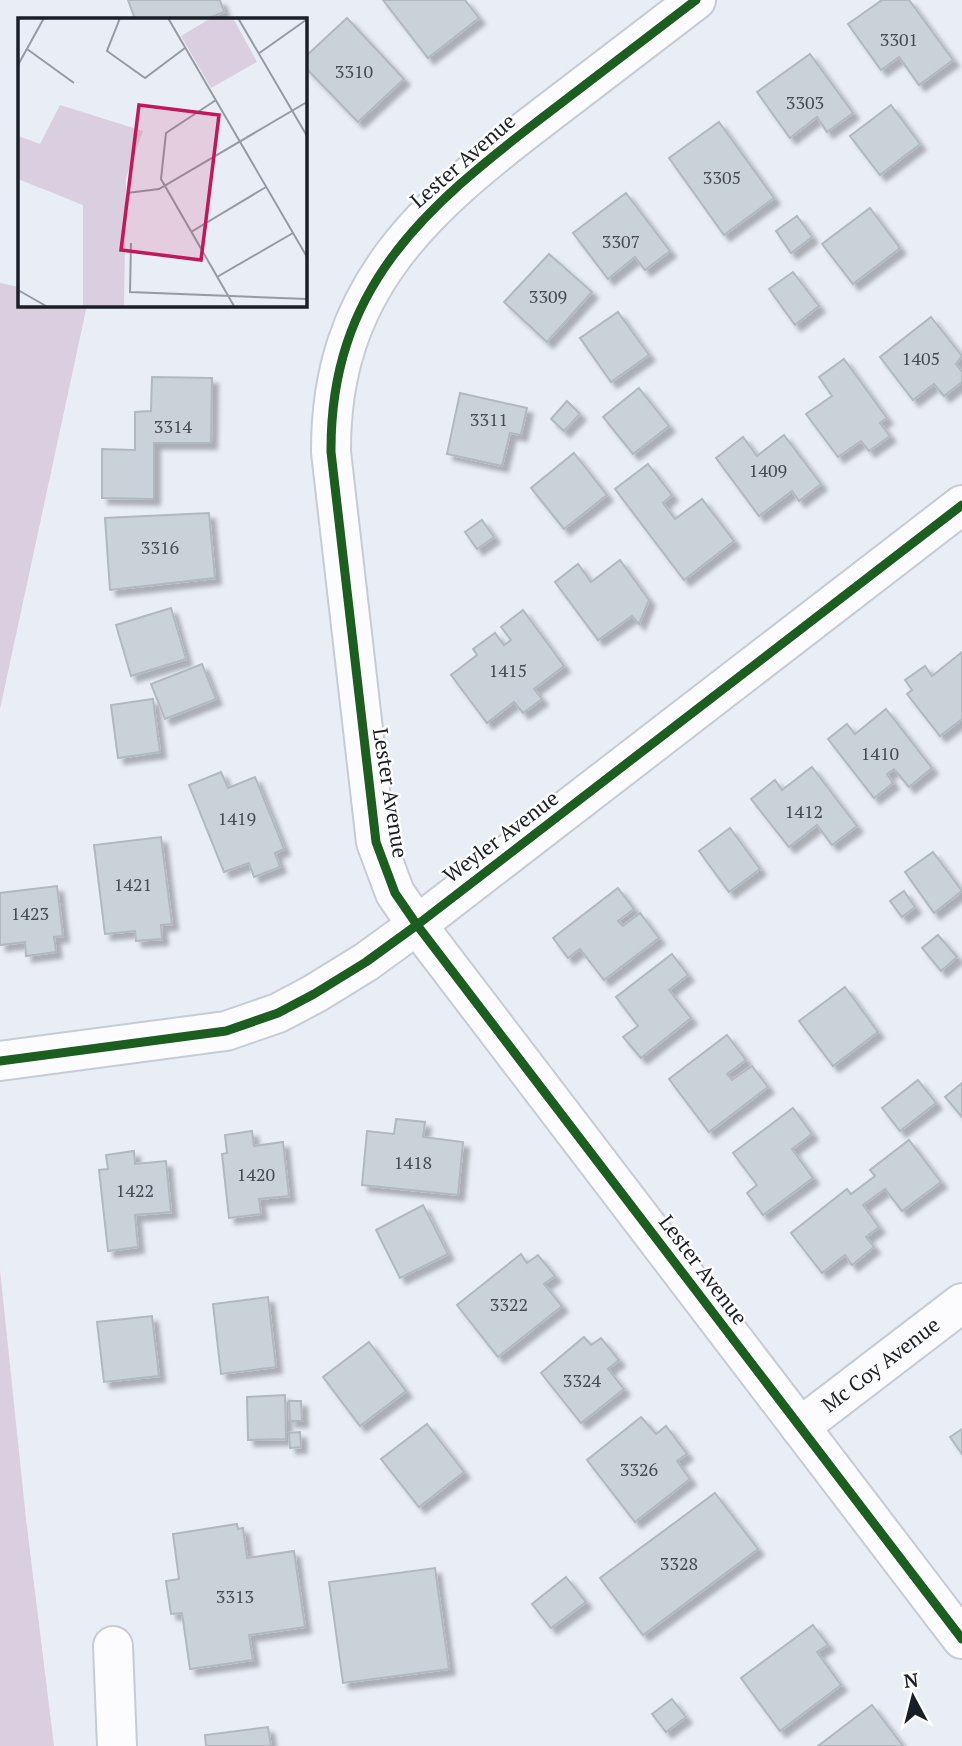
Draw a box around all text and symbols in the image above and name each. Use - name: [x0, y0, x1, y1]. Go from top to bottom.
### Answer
- inset map: [18, 18, 306, 306]
- house number: 3301: [880, 27, 918, 51]
- house number: 3310: [335, 59, 373, 83]
- house number: 3303: [786, 90, 824, 114]
- street label: Lester Avenue: [404, 107, 521, 214]
- house number: 3305: [703, 165, 741, 189]
- house number: 3307: [602, 229, 640, 253]
- house number: 3309: [529, 284, 567, 308]
- house number: 1405: [902, 346, 940, 370]
- house number: 3311: [470, 407, 508, 431]
- house number: 3314: [154, 414, 193, 438]
- house number: 1409: [749, 458, 787, 482]
- house number: 3316: [141, 535, 180, 559]
- house number: 1415: [489, 658, 527, 682]
- street label: Lester Avenue: [367, 726, 415, 860]
- house number: 1410: [861, 741, 899, 765]
- street label: Weyler Avenue: [437, 784, 564, 889]
- house number: 1412: [785, 799, 823, 823]
- house number: 1419: [218, 806, 256, 830]
- house number: 1421: [114, 872, 152, 896]
- house number: 1423: [11, 901, 49, 925]
- house number: 1418: [394, 1150, 432, 1174]
- house number: 1420: [237, 1162, 275, 1186]
- house number: 1422: [116, 1178, 154, 1202]
- street label: Lester Avenue: [653, 1209, 754, 1330]
- house number: 3322: [490, 1292, 528, 1316]
- street label: Mc Coy Avenue: [816, 1310, 945, 1418]
- house number: 3324: [563, 1368, 602, 1392]
- house number: 3326: [620, 1457, 659, 1481]
- house number: 3328: [660, 1551, 698, 1575]
- house number: 3313: [216, 1584, 254, 1608]
- north arrow: [878, 1662, 948, 1732]
- text: N: [902, 1666, 920, 1693]

